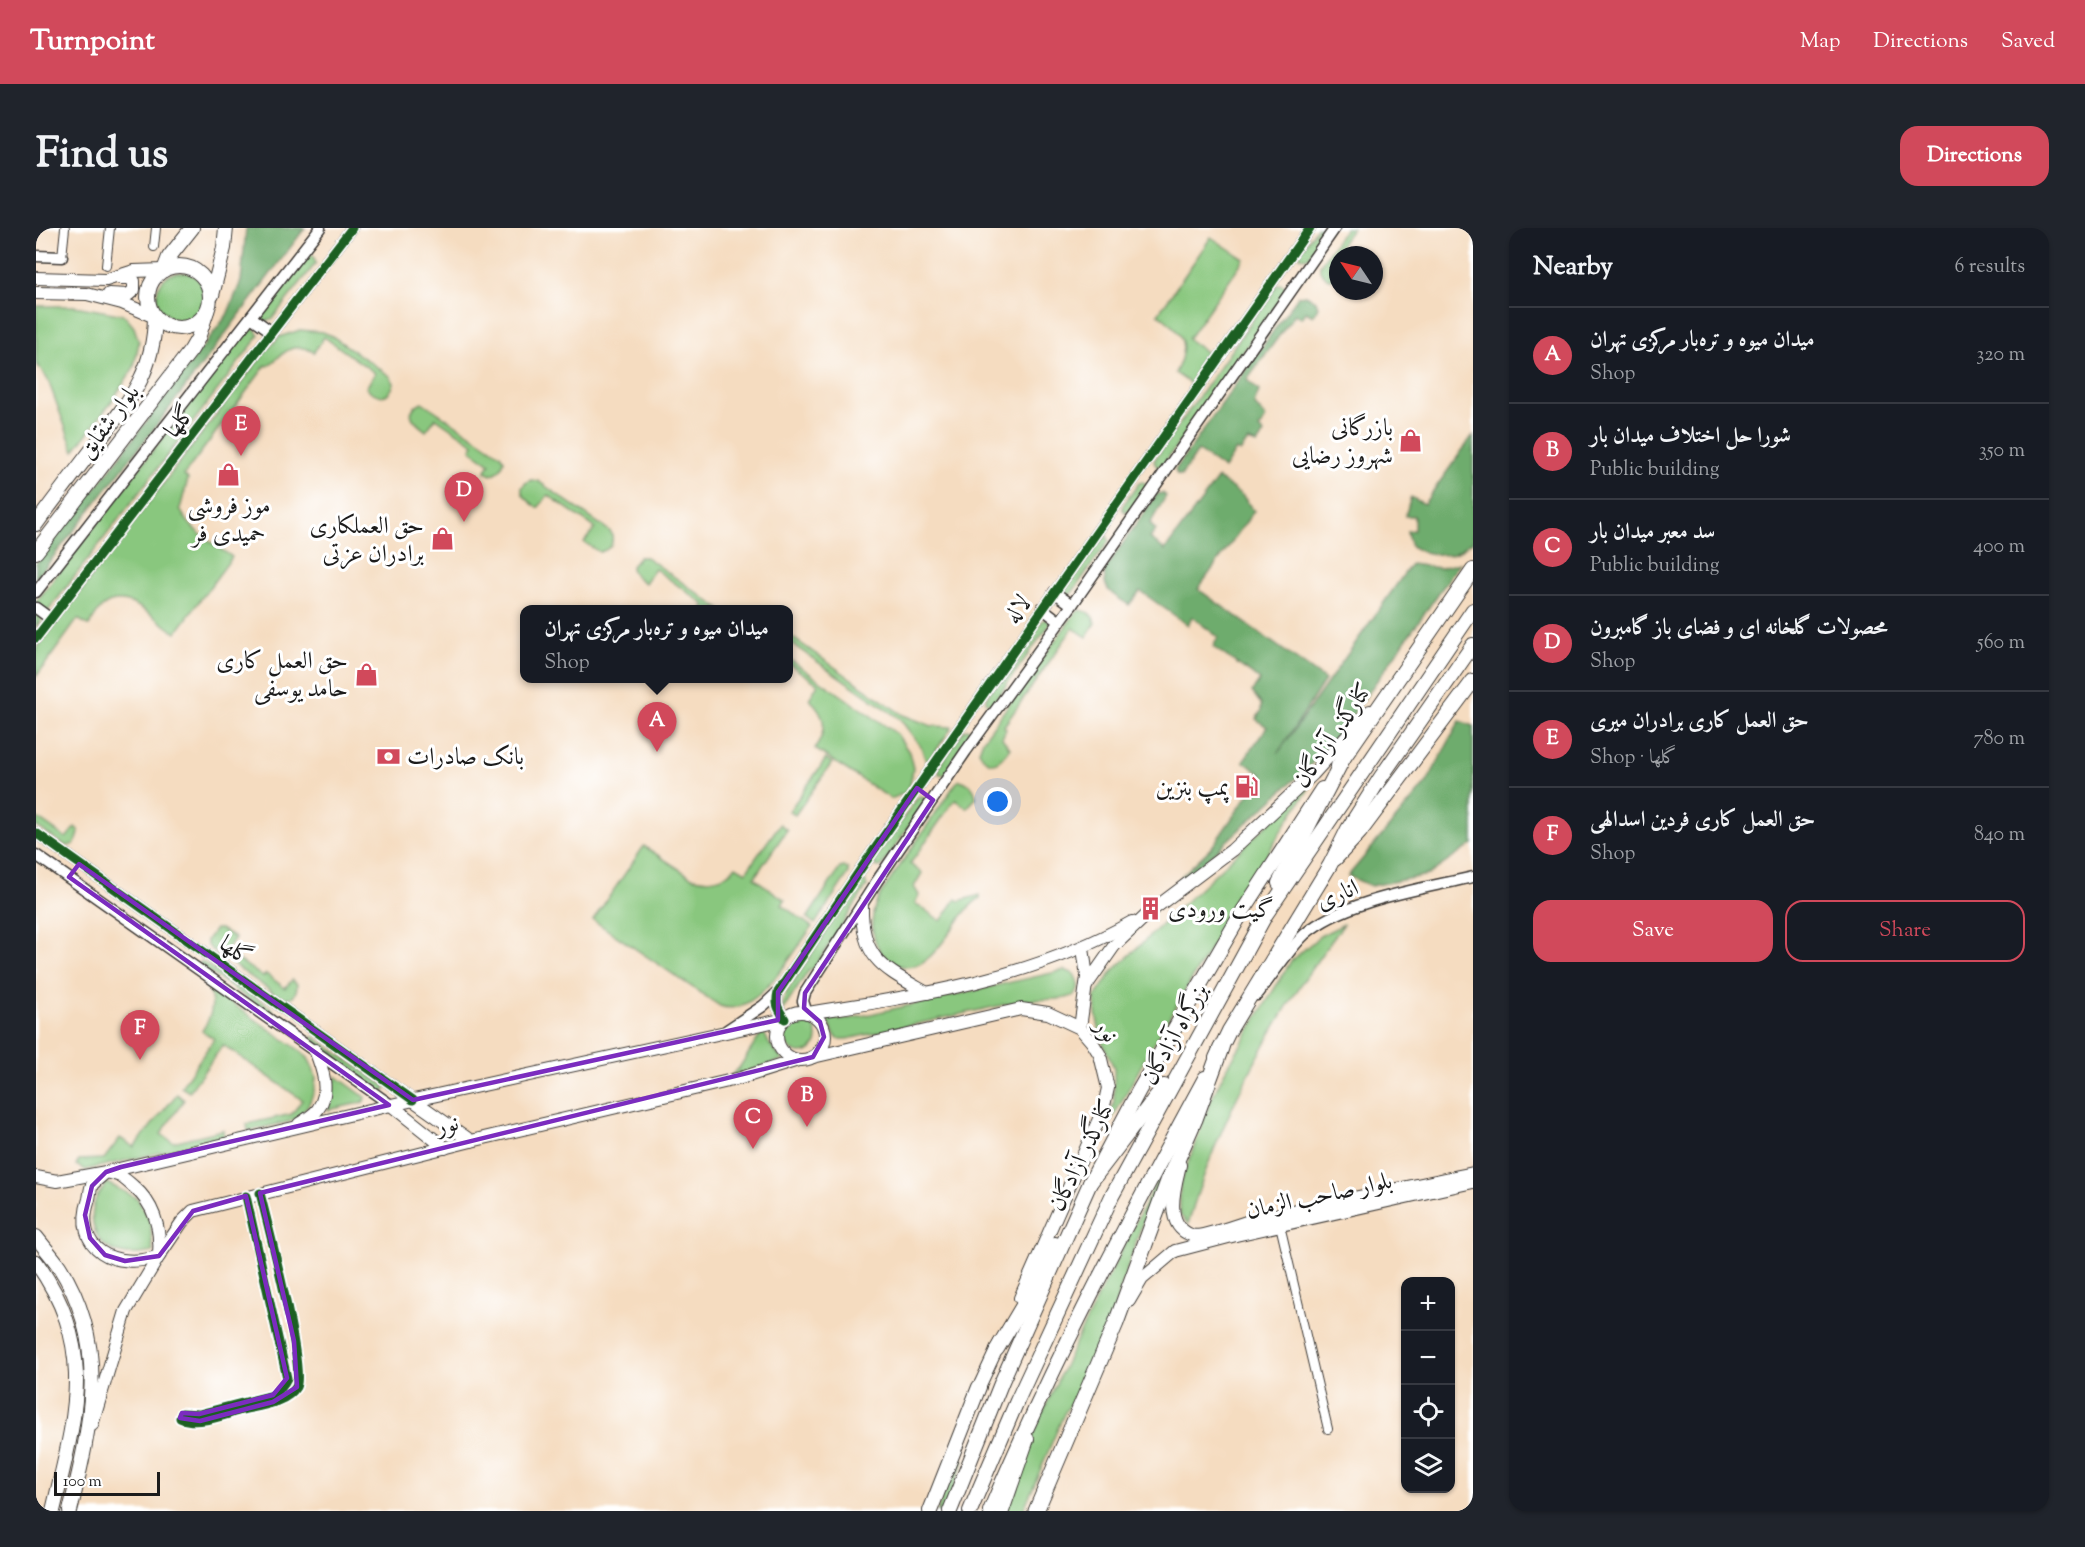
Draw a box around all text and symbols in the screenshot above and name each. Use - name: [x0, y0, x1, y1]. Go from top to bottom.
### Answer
- text: Turnpoint: [30, 22, 155, 62]
- text: Map: [1800, 27, 1840, 57]
- text: Directions: [1873, 27, 1968, 57]
- text: Saved: [2001, 27, 2055, 57]
- text: Find us: [36, 126, 168, 186]
- button: Directions: [1900, 126, 2049, 186]
- north arrow: [1329, 246, 1383, 300]
- text: Nearby: [1533, 249, 1613, 286]
- text: 6 results: [1955, 253, 2025, 282]
- text: میدان میوه و تره‌بار مرکزی تهران: [1590, 325, 1815, 357]
- text: A: [1544, 341, 1561, 370]
- text: 320 m: [1976, 341, 2025, 370]
- text: Shop: [1590, 360, 1635, 389]
- street label: بلوار شقایق: [70, 378, 149, 467]
- street label: گلها: [157, 399, 204, 446]
- pin: E: [222, 406, 260, 456]
- place label: بازرگانی شهروز رضایی: [1292, 412, 1393, 474]
- text: شورا حل اختلاف میدان بار: [1590, 421, 1791, 453]
- shop icon: بازرگانی شهروز رضایی: [1398, 428, 1424, 454]
- text: B: [1546, 437, 1559, 466]
- text: 350 m: [1979, 437, 2025, 466]
- text: Public building: [1590, 456, 1720, 485]
- shop icon: موز فروشی حمیدی فر: [216, 462, 242, 488]
- pin: D: [444, 472, 484, 522]
- place label: موز فروشی حمیدی فر: [188, 490, 271, 552]
- place label: حق العملکاری برادران عزتی: [309, 510, 424, 572]
- text: سد معبر میدان بار: [1590, 517, 1715, 549]
- shop icon: حق العملکاری برادران عزتی: [429, 526, 455, 552]
- text: C: [1544, 533, 1561, 562]
- text: 400 m: [1973, 533, 2025, 562]
- text: Public building: [1590, 552, 1720, 581]
- street label: لاله: [997, 589, 1041, 632]
- popup: [520, 605, 793, 683]
- text: محصولات گلخانه ای و فضای باز گامبرون: [1590, 613, 1887, 645]
- text: میدان میوه و تره‌بار مرکزی تهران: [544, 614, 769, 646]
- text: D: [1545, 629, 1560, 658]
- text: 560 m: [1977, 629, 2025, 658]
- place label: حق العمل کاری حامد یوسفی: [216, 645, 348, 707]
- text: Shop: [1590, 648, 1635, 677]
- text: Shop: [544, 649, 590, 678]
- shop icon: حق العمل کاری حامد یوسفی: [353, 661, 379, 687]
- street label: کنارگذر آزادگان: [1284, 675, 1381, 796]
- pin: A: [638, 702, 676, 752]
- text: حق العمل کاری برادران میری: [1590, 706, 1809, 738]
- text: E: [1546, 725, 1559, 754]
- text: 780 m: [1974, 725, 2025, 754]
- place label: بانک صادرات: [407, 741, 524, 775]
- bank icon: بانک صادرات: [376, 743, 402, 769]
- text: Shop · گلها: [1590, 744, 1677, 773]
- place label: پمپ بنزین: [1155, 772, 1230, 806]
- fuel station icon: پمپ بنزین: [1234, 774, 1260, 800]
- your location: [983, 787, 1012, 816]
- text: حق العمل کاری فردین اسدالهی: [1590, 805, 1815, 837]
- text: F: [1547, 821, 1558, 850]
- text: 840 m: [1974, 821, 2025, 850]
- text: Shop: [1590, 840, 1635, 869]
- street label: اناری: [1311, 872, 1364, 920]
- place label: گیت ورودی: [1168, 894, 1274, 928]
- building icon: گیت ورودی: [1137, 896, 1163, 922]
- button: Save: [1533, 900, 1773, 962]
- button: Share: [1785, 900, 2025, 962]
- street label: گلها: [211, 928, 258, 975]
- street label: بزرگراه آزادگان: [1133, 977, 1218, 1092]
- pin: F: [120, 1010, 160, 1060]
- street label: نور: [1084, 1010, 1126, 1050]
- pin: B: [788, 1078, 826, 1127]
- street label: کنارگذر آزادگان: [1039, 1093, 1125, 1218]
- pin: C: [734, 1100, 772, 1149]
- street label: نور: [431, 1107, 462, 1146]
- street label: بلوار صاحب الزمان: [1243, 1165, 1396, 1229]
- map controls: [1401, 1277, 1455, 1493]
- button: +: [1401, 1277, 1455, 1331]
- button: −: [1401, 1331, 1455, 1385]
- button: locate: [1401, 1385, 1455, 1439]
- button: layers: [1401, 1439, 1455, 1493]
- scale bar: [54, 1469, 160, 1496]
- text: 100 m: [63, 1471, 102, 1494]

